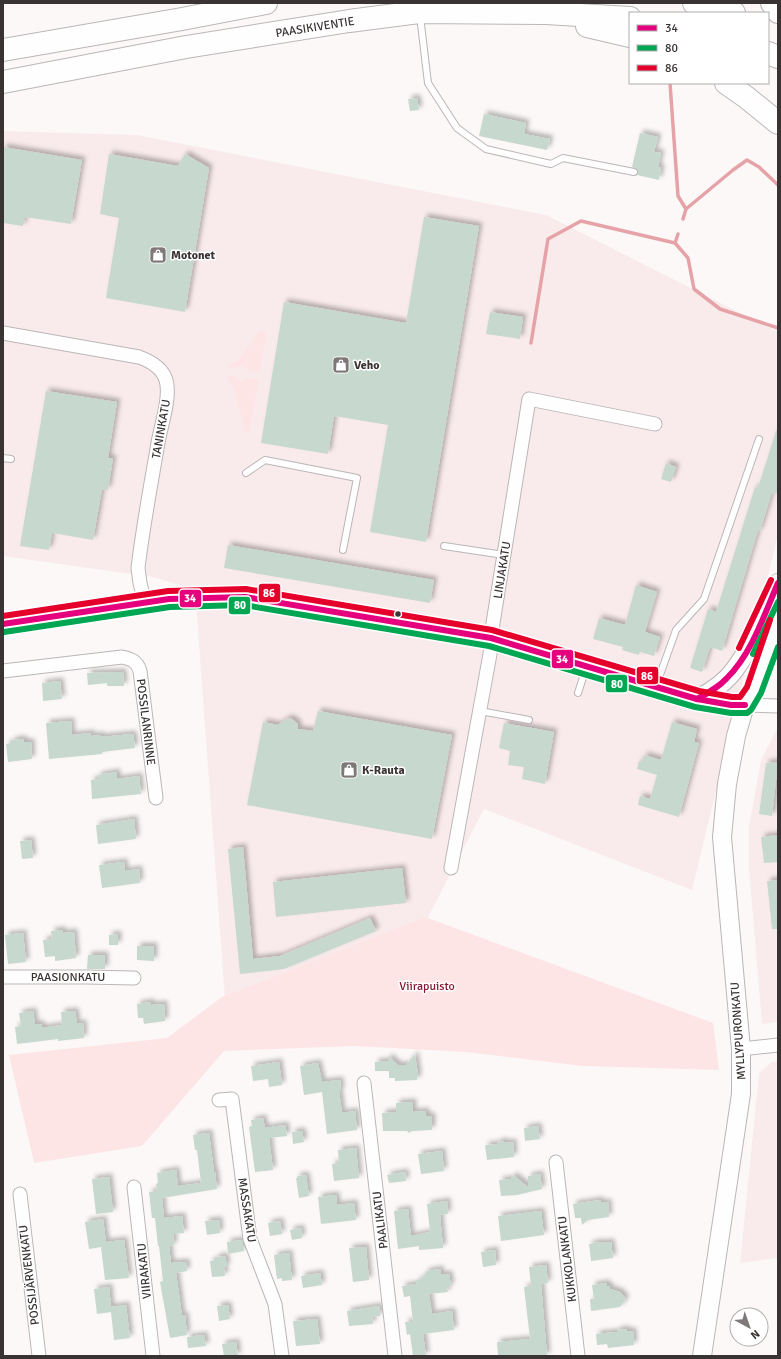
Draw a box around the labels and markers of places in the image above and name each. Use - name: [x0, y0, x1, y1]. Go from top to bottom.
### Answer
- shop icon: Motonet: [148, 245, 168, 265]
- place label: Motonet: [171, 248, 215, 263]
- shop icon: Veho: [331, 355, 351, 375]
- place label: Veho: [354, 358, 379, 373]
- unlabelled marker: [393, 609, 403, 619]
- shop icon: K-Rauta: [339, 760, 359, 780]
- place label: K-Rauta: [362, 763, 405, 778]

